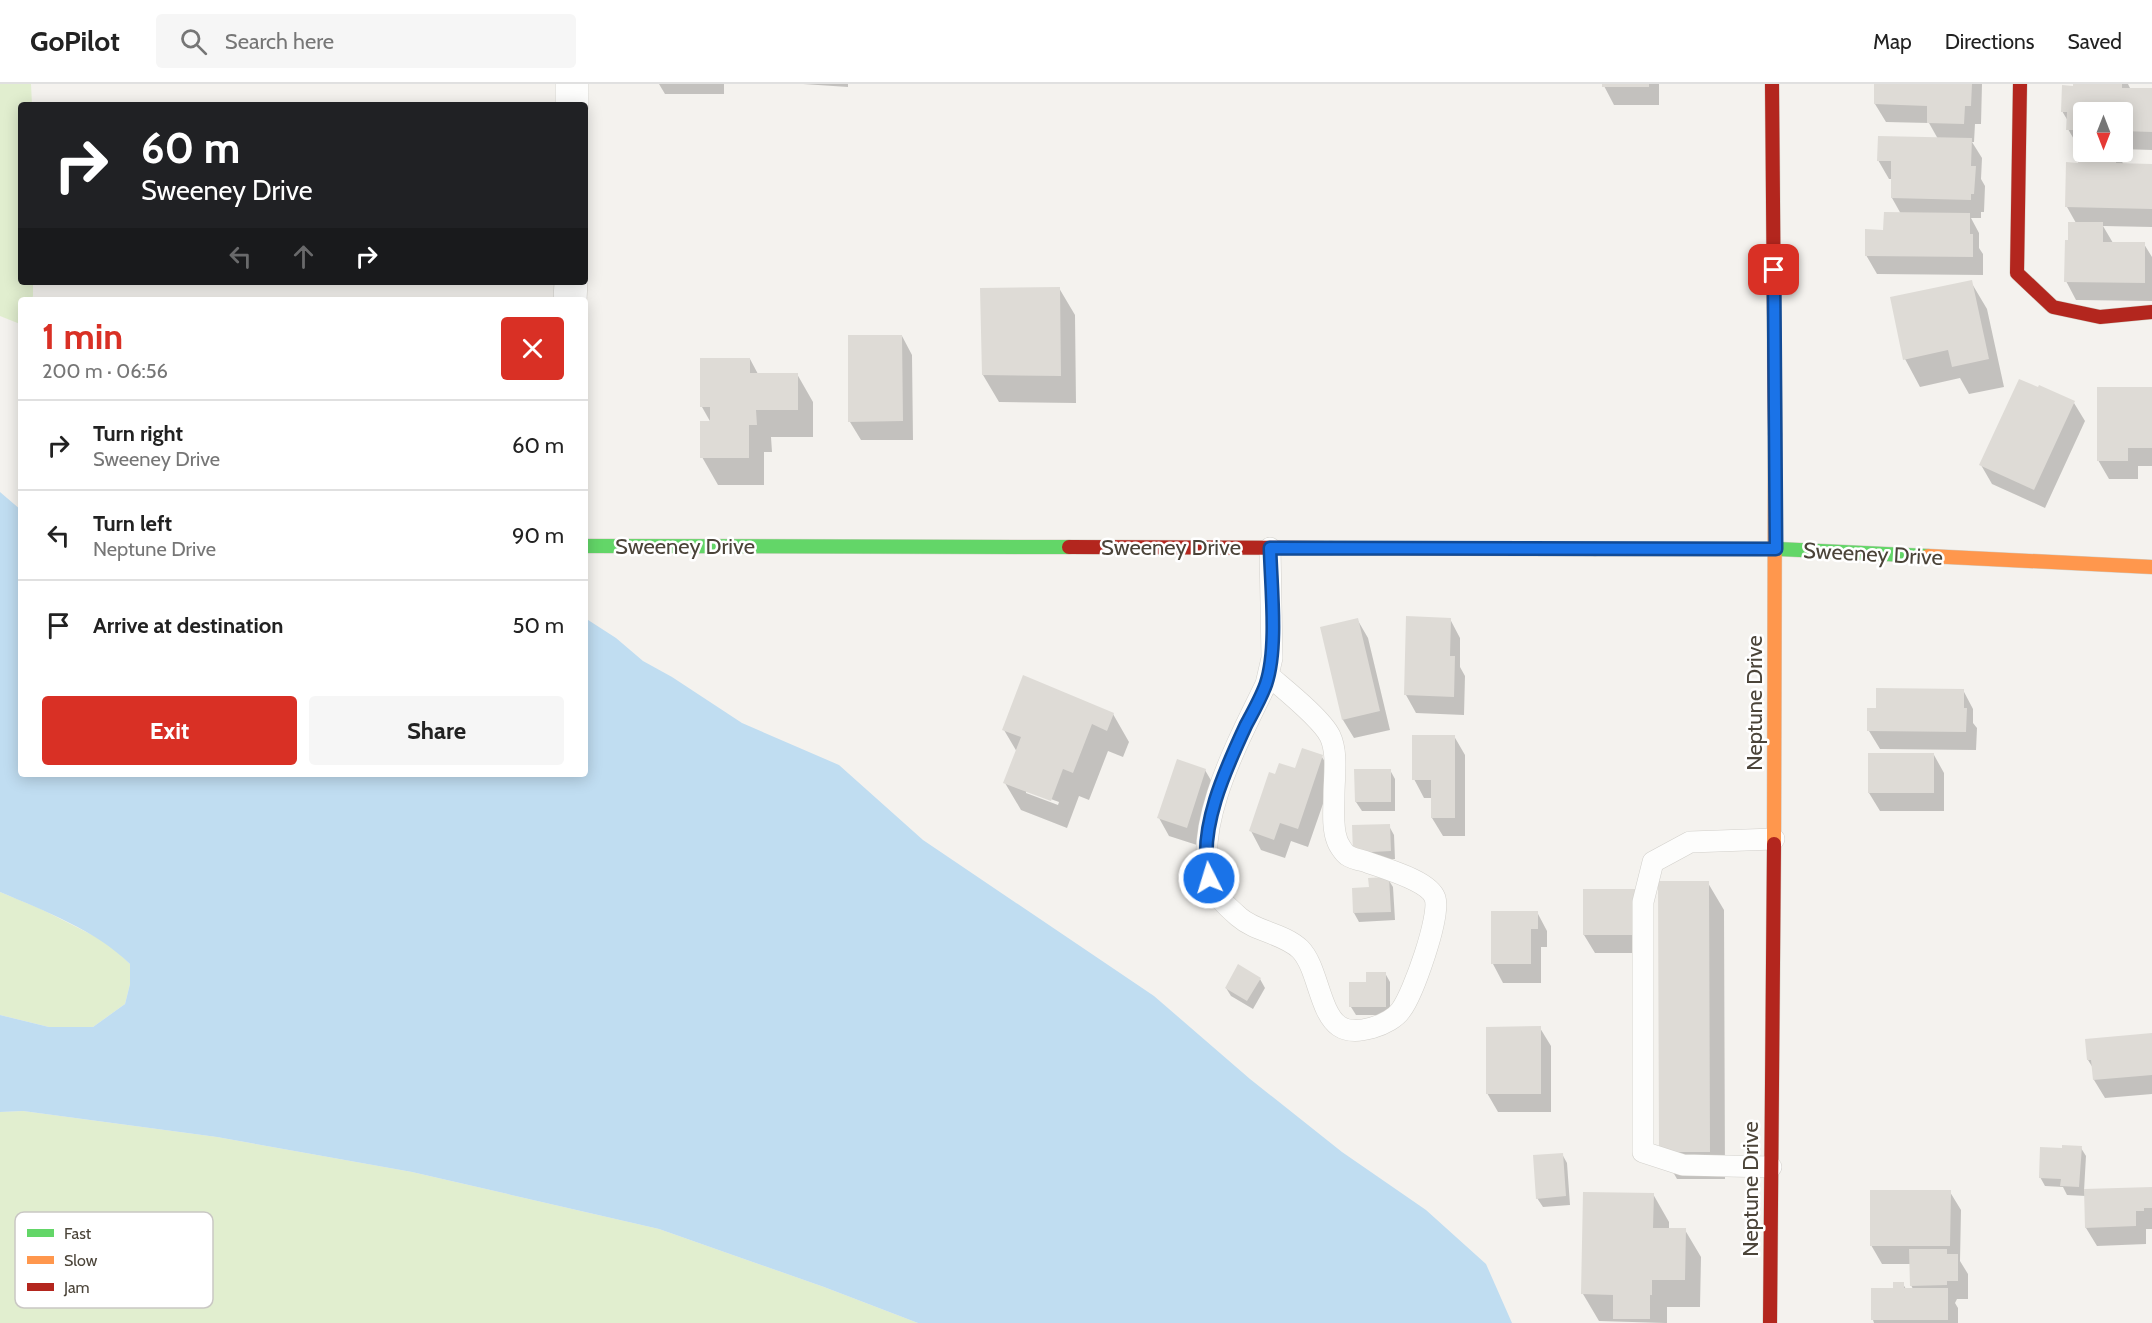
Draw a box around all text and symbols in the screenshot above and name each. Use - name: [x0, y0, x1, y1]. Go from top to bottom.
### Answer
- search box: [156, 14, 576, 68]
- text: GoPilot: [30, 24, 120, 58]
- icon: search: [177, 25, 210, 58]
- text: Search here: [225, 28, 334, 55]
- text: Map: [1873, 29, 1912, 54]
- text: Directions: [1945, 29, 2034, 54]
- text: Saved: [2067, 29, 2122, 54]
- north arrow: [2073, 102, 2133, 162]
- map controls: [2073, 102, 2133, 162]
- text: 60 m: [141, 122, 240, 174]
- icon: right: [42, 126, 120, 204]
- text: Sweeney Drive: [141, 174, 313, 207]
- icon: left: [224, 240, 257, 273]
- icon: ahead: [287, 240, 320, 273]
- icon: right: [350, 240, 383, 273]
- pin: [1748, 244, 1799, 295]
- icon: arrive: [1757, 253, 1790, 286]
- text: 1 min: [42, 314, 123, 358]
- button: close: [501, 317, 564, 380]
- text: 200 m · 06:56: [42, 359, 168, 383]
- text: Turn right: [93, 420, 183, 447]
- icon: right: [42, 429, 75, 462]
- text: 60 m: [512, 432, 564, 459]
- text: Sweeney Drive: [93, 447, 220, 471]
- text: Turn left: [93, 510, 172, 537]
- icon: left: [42, 519, 75, 552]
- text: 90 m: [512, 522, 564, 549]
- street label: Sweeney Drive: [615, 533, 755, 560]
- street label: Sweeney Drive: [1101, 534, 1241, 561]
- text: Neptune Drive: [93, 537, 216, 561]
- street label: Sweeney Drive: [1802, 537, 1944, 571]
- icon: arrive: [42, 609, 75, 642]
- text: Arrive at destination: [93, 612, 283, 639]
- text: 50 m: [512, 612, 564, 639]
- street label: Neptune Drive: [1741, 635, 1768, 771]
- button: Exit: [42, 696, 297, 765]
- button: Share: [309, 696, 564, 765]
- position arrow: [1177, 846, 1241, 910]
- street label: Neptune Drive: [1737, 1121, 1764, 1257]
- legend: [15, 1212, 213, 1308]
- text: Fast: [64, 1224, 92, 1243]
- text: Slow: [64, 1251, 98, 1270]
- text: Jam: [63, 1278, 90, 1297]

